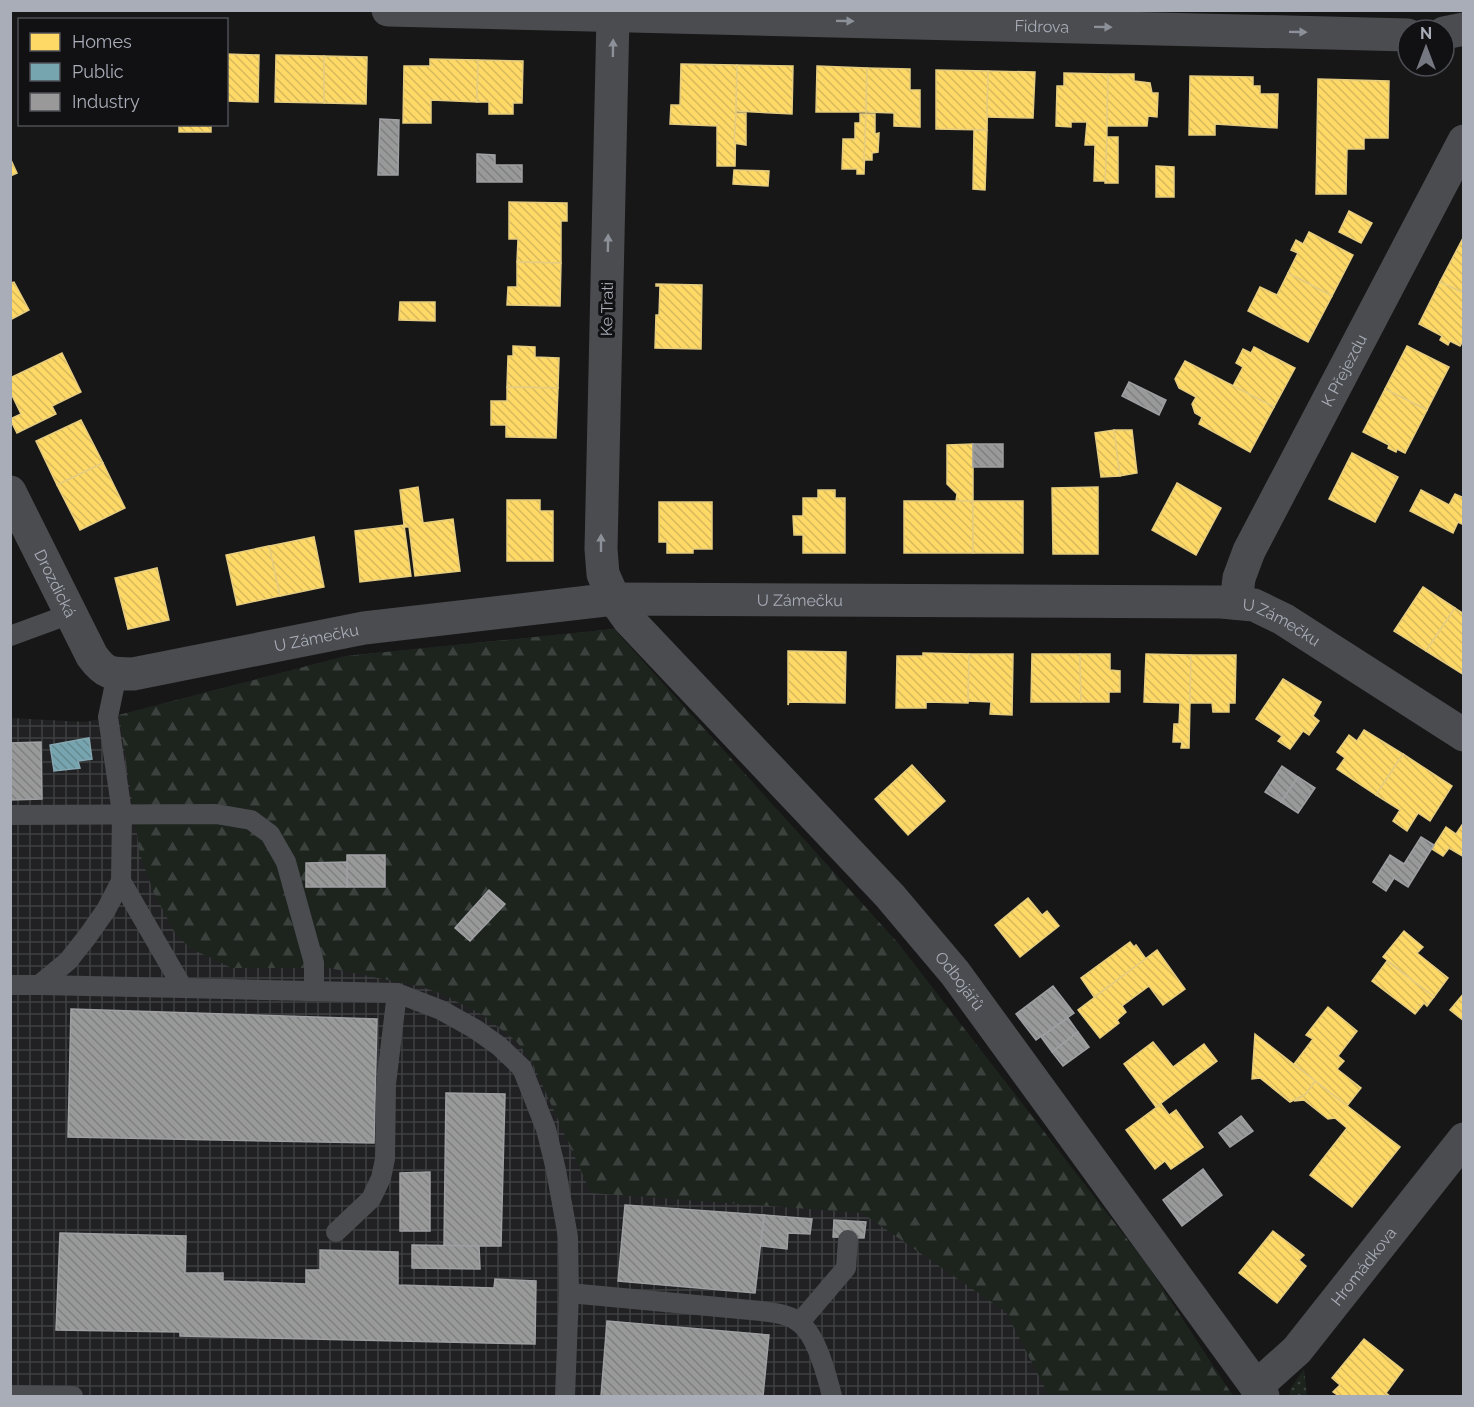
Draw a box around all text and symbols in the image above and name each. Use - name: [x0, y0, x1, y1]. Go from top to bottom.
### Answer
- street label: Fidrova: [1014, 16, 1069, 36]
- one-way arrow: [836, 17, 855, 26]
- legend: [18, 18, 228, 126]
- north arrow: [1396, 18, 1456, 78]
- one-way arrow: [1094, 23, 1113, 32]
- text: N: [1420, 24, 1432, 43]
- one-way arrow: [1289, 28, 1308, 37]
- text: Homes: [72, 31, 132, 52]
- one-way arrow: [608, 39, 617, 58]
- text: Public: [72, 61, 124, 82]
- text: Industry: [72, 91, 140, 112]
- one-way arrow: [603, 234, 613, 253]
- street label: Ke Trati: [597, 282, 617, 336]
- street label: K Přejezdu: [1317, 331, 1371, 410]
- one-way arrow: [597, 534, 606, 553]
- street label: Drozdická: [31, 546, 81, 620]
- street label: U Zámečku: [757, 590, 843, 610]
- street label: U Zámečku: [1242, 595, 1324, 650]
- street label: U Zámečku: [272, 620, 360, 655]
- street label: Odbojářů: [931, 947, 988, 1014]
- street label: Hromádkova: [1327, 1223, 1400, 1309]

